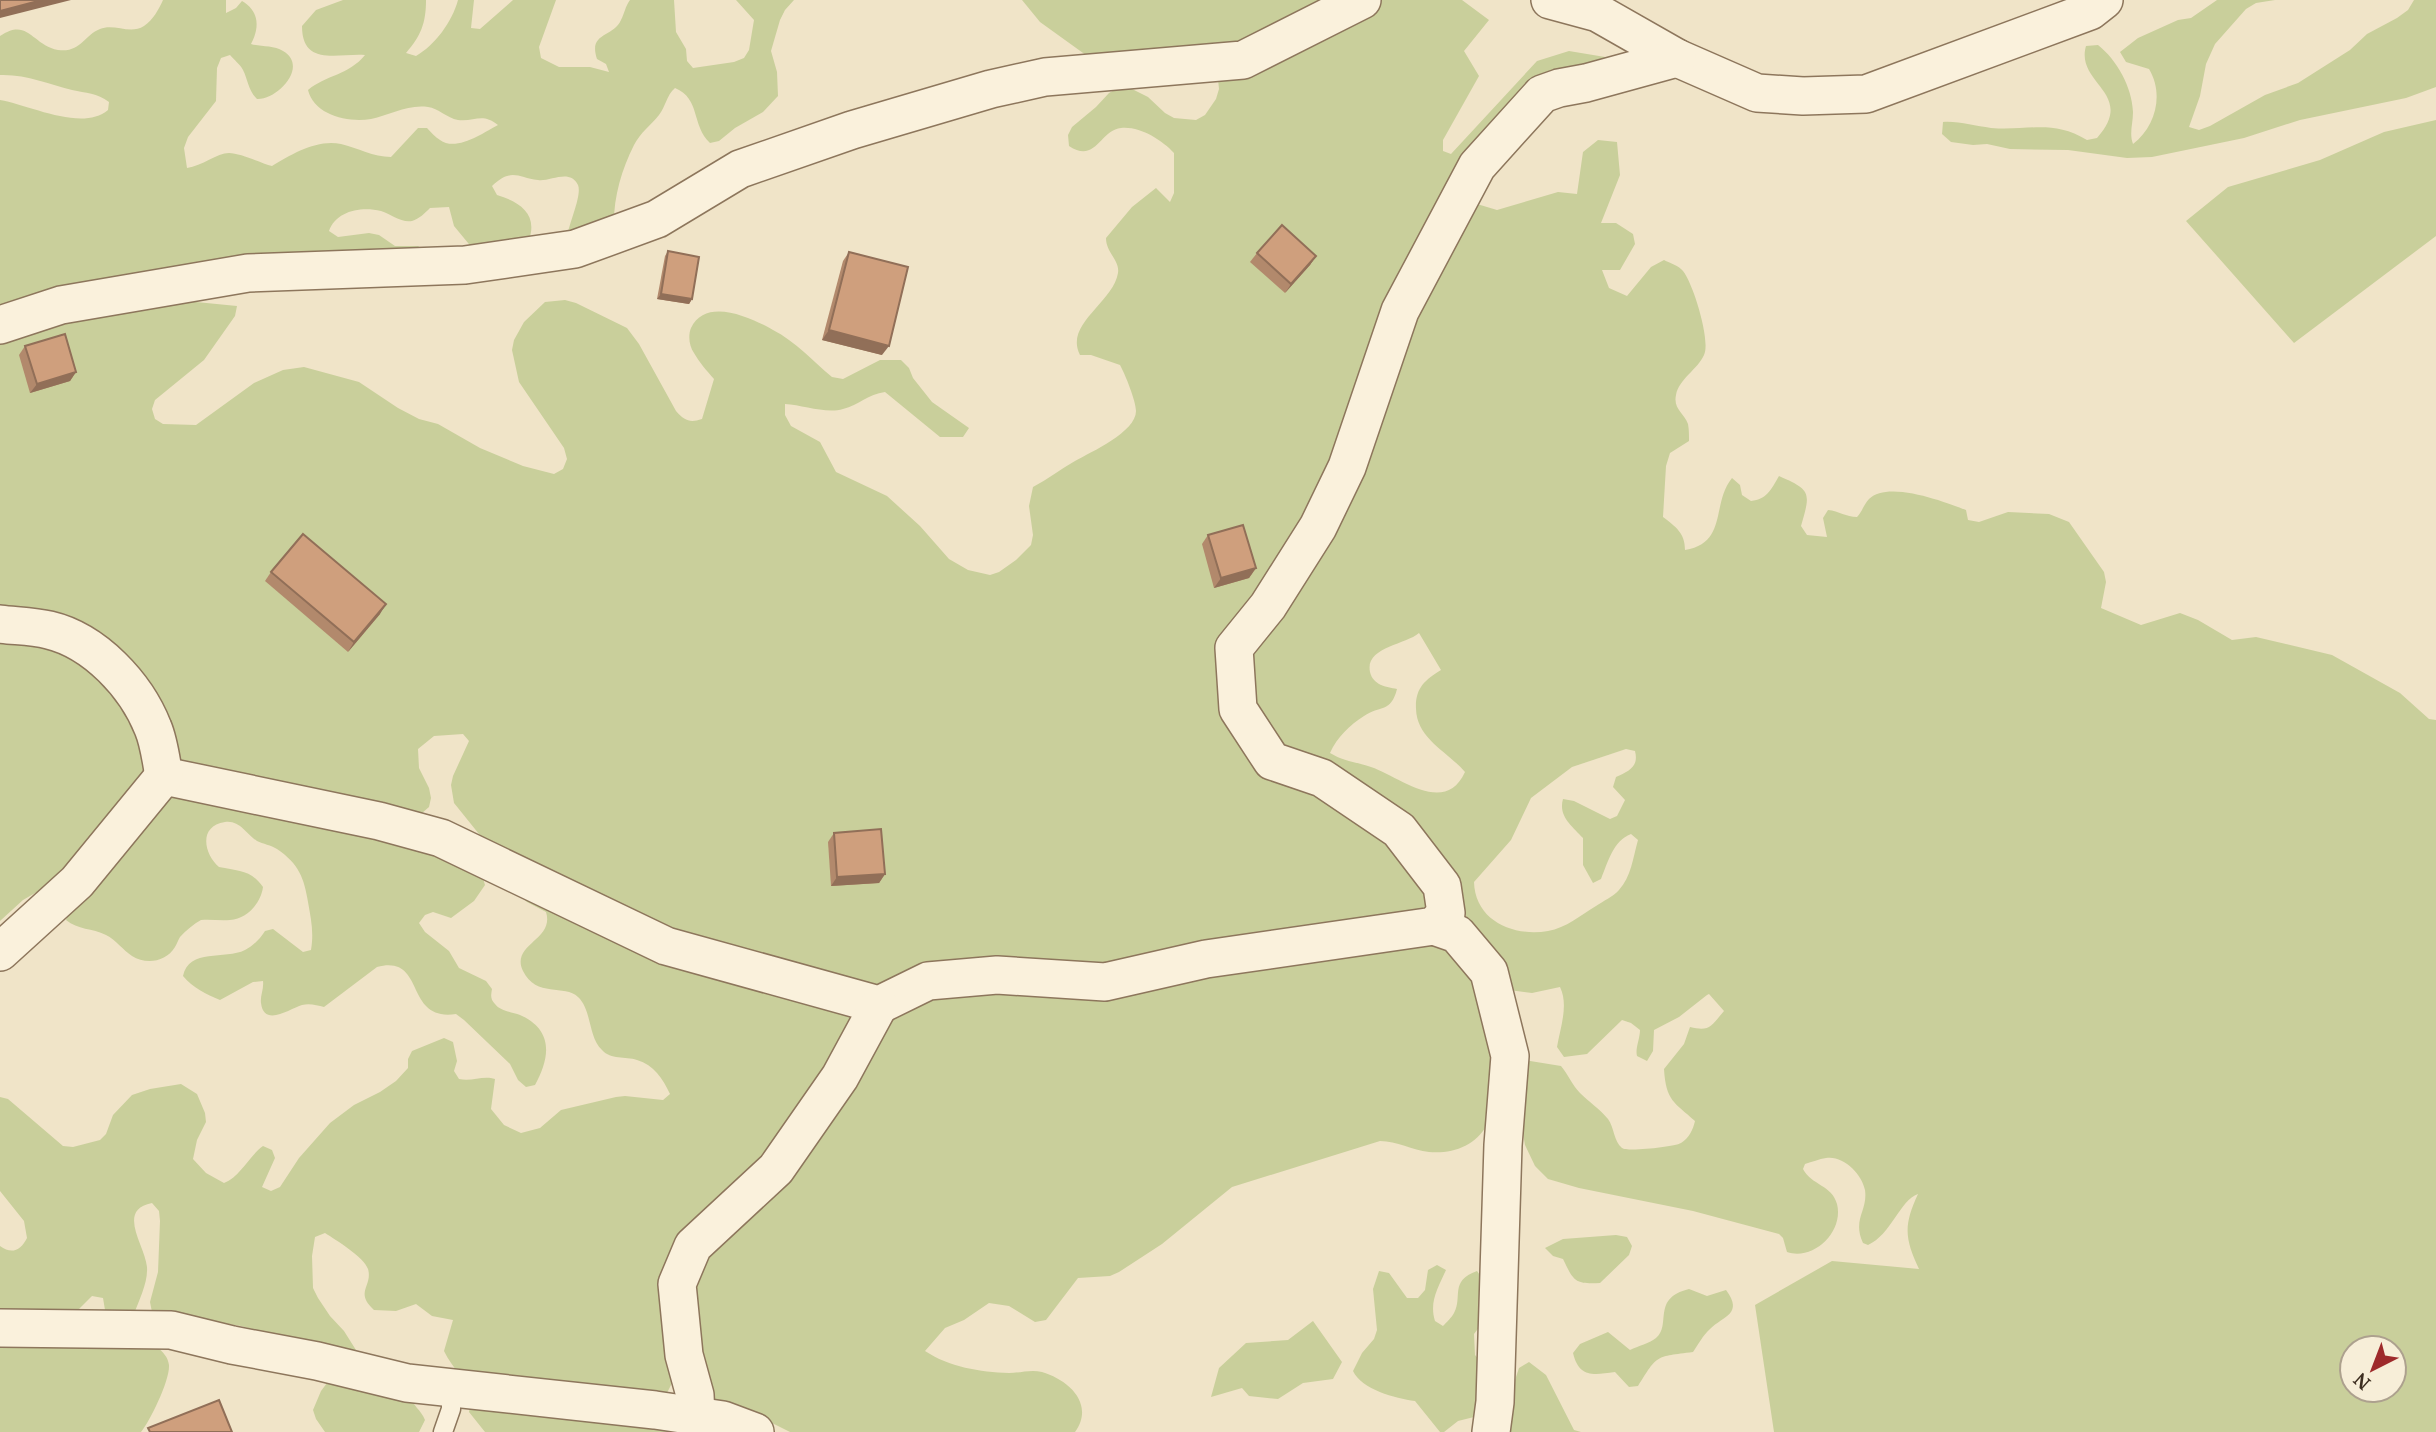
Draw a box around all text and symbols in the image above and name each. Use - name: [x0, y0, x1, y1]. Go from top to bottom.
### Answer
- north arrow: [2338, 1334, 2408, 1404]
- text: N: [2347, 1367, 2375, 1396]

